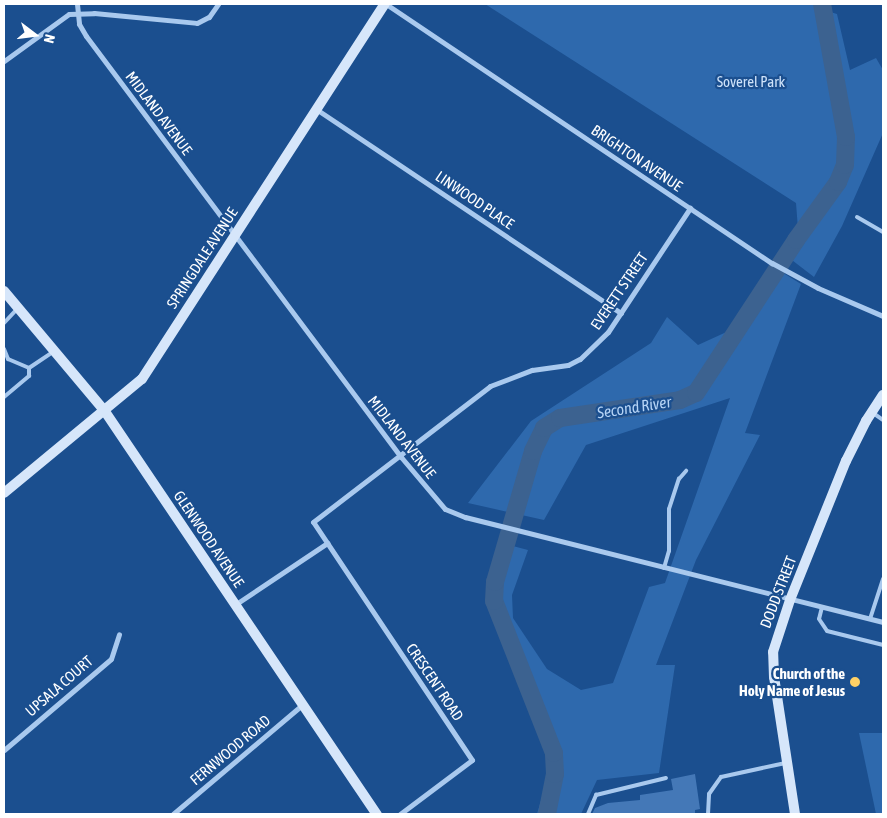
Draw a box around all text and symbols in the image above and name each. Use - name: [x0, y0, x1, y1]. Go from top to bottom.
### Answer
- north arrow: [10, 10, 60, 60]
- text: N: [41, 33, 58, 45]
- street label: MIDLAND AVENUE: [122, 68, 196, 158]
- park label: Soverel Park: [717, 73, 785, 91]
- street label: BRIGHTON AVENUE: [588, 121, 686, 195]
- street label: LINWOOD PLACE: [432, 167, 518, 233]
- street label: SPRINGDALE AVENUE: [163, 204, 241, 312]
- street label: EVERETT STREET: [587, 249, 651, 333]
- street label: MIDLAND AVENUE: [364, 392, 440, 482]
- water label: Second River: [596, 392, 672, 422]
- street label: GLENWOOD AVENUE: [170, 487, 248, 591]
- street label: DODD STREET: [756, 553, 800, 631]
- street label: CRESCENT ROAD: [403, 640, 467, 724]
- street label: UPSALA COURT: [22, 652, 96, 720]
- place label: Church of the Holy Name of Jesus: [739, 664, 845, 699]
- marker: Church of the Holy Name of Jesus: [849, 676, 861, 688]
- street label: FERNWOOD ROAD: [186, 711, 274, 789]

